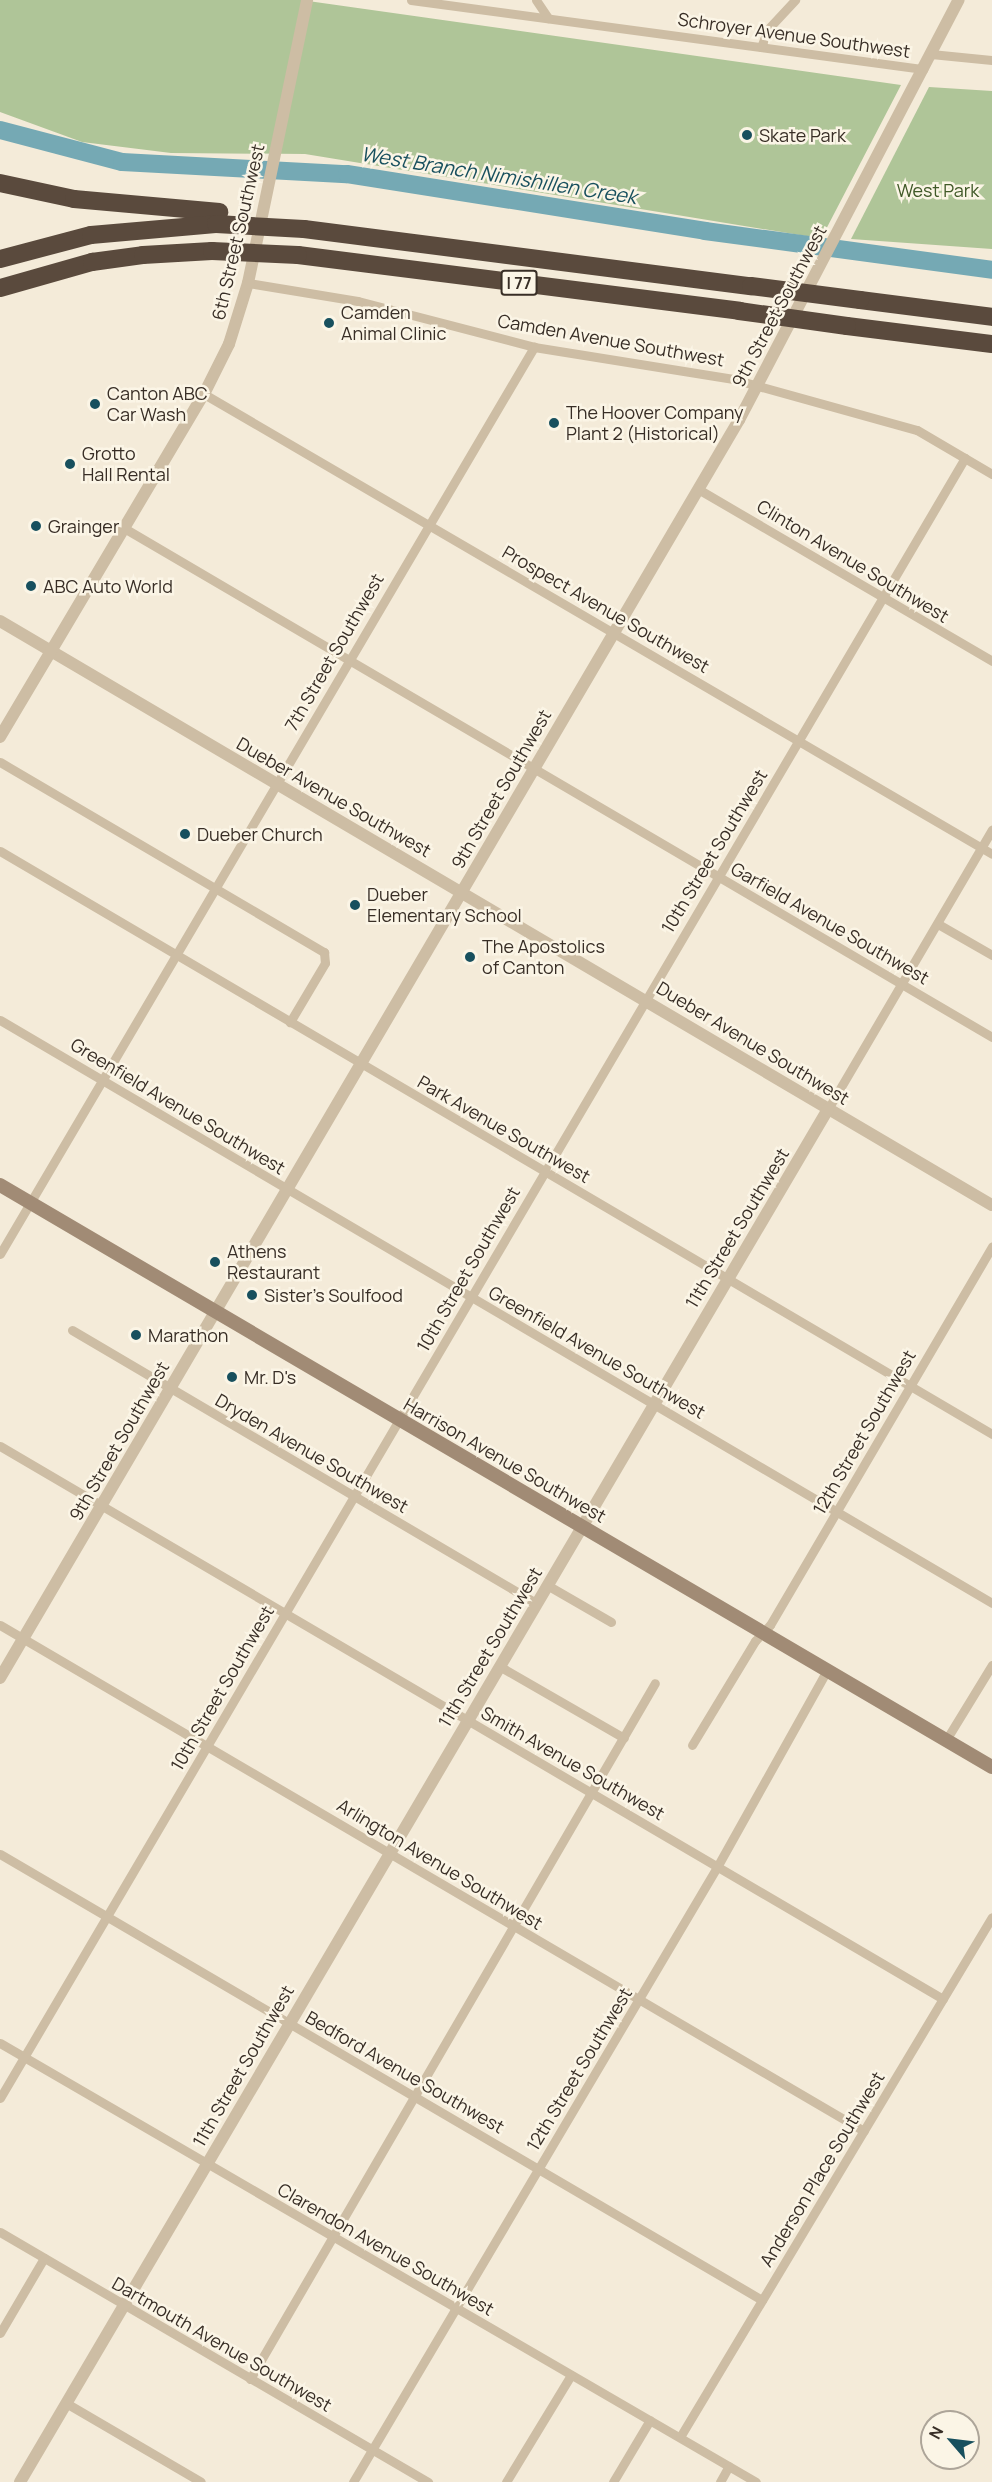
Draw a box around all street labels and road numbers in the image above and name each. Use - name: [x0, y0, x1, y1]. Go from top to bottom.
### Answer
- street label: Schroyer Avenue Southwest: [676, 8, 912, 62]
- street label: 6th Street Southwest: [207, 142, 269, 322]
- street label: 9th Street Southwest: [727, 221, 831, 391]
- road number: I 77: [500, 270, 538, 296]
- street label: Camden Avenue Southwest: [496, 309, 726, 371]
- street label: Clinton Avenue Southwest: [753, 495, 953, 627]
- street label: Prospect Avenue Southwest: [499, 541, 713, 677]
- street label: 7th Street Southwest: [280, 570, 388, 734]
- street label: 9th Street Southwest: [447, 706, 555, 872]
- street label: Dueber Avenue Southwest: [233, 732, 435, 862]
- street label: 10th Street Southwest: [657, 765, 771, 937]
- street label: Garfield Avenue Southwest: [727, 857, 933, 989]
- street label: Dueber Avenue Southwest: [653, 977, 853, 1109]
- street label: Greenfield Avenue Southwest: [67, 1033, 289, 1179]
- street label: Park Avenue Southwest: [414, 1071, 594, 1187]
- street label: 11th Street Southwest: [681, 1144, 793, 1312]
- street label: 10th Street Southwest: [412, 1183, 524, 1355]
- street label: Greenfield Avenue Southwest: [485, 1281, 709, 1423]
- street label: 12th Street Southwest: [808, 1346, 920, 1518]
- street label: 9th Street Southwest: [65, 1358, 173, 1524]
- street label: Dryden Avenue Southwest: [212, 1389, 412, 1517]
- street label: Harrison Avenue Southwest: [400, 1393, 610, 1527]
- street label: 11th Street Southwest: [434, 1563, 546, 1731]
- street label: 10th Street Southwest: [166, 1602, 278, 1774]
- street label: Smith Avenue Southwest: [477, 1702, 669, 1824]
- street label: Arlington Avenue Southwest: [333, 1794, 547, 1934]
- street label: 11th Street Southwest: [188, 1981, 298, 2151]
- street label: 12th Street Southwest: [522, 1984, 636, 2154]
- street label: Bedford Avenue Southwest: [302, 2006, 508, 2138]
- street label: Anderson Place Southwest: [755, 2068, 889, 2270]
- street label: Clarendon Avenue Southwest: [274, 2178, 498, 2320]
- street label: Dartmouth Avenue Southwest: [108, 2272, 336, 2416]

